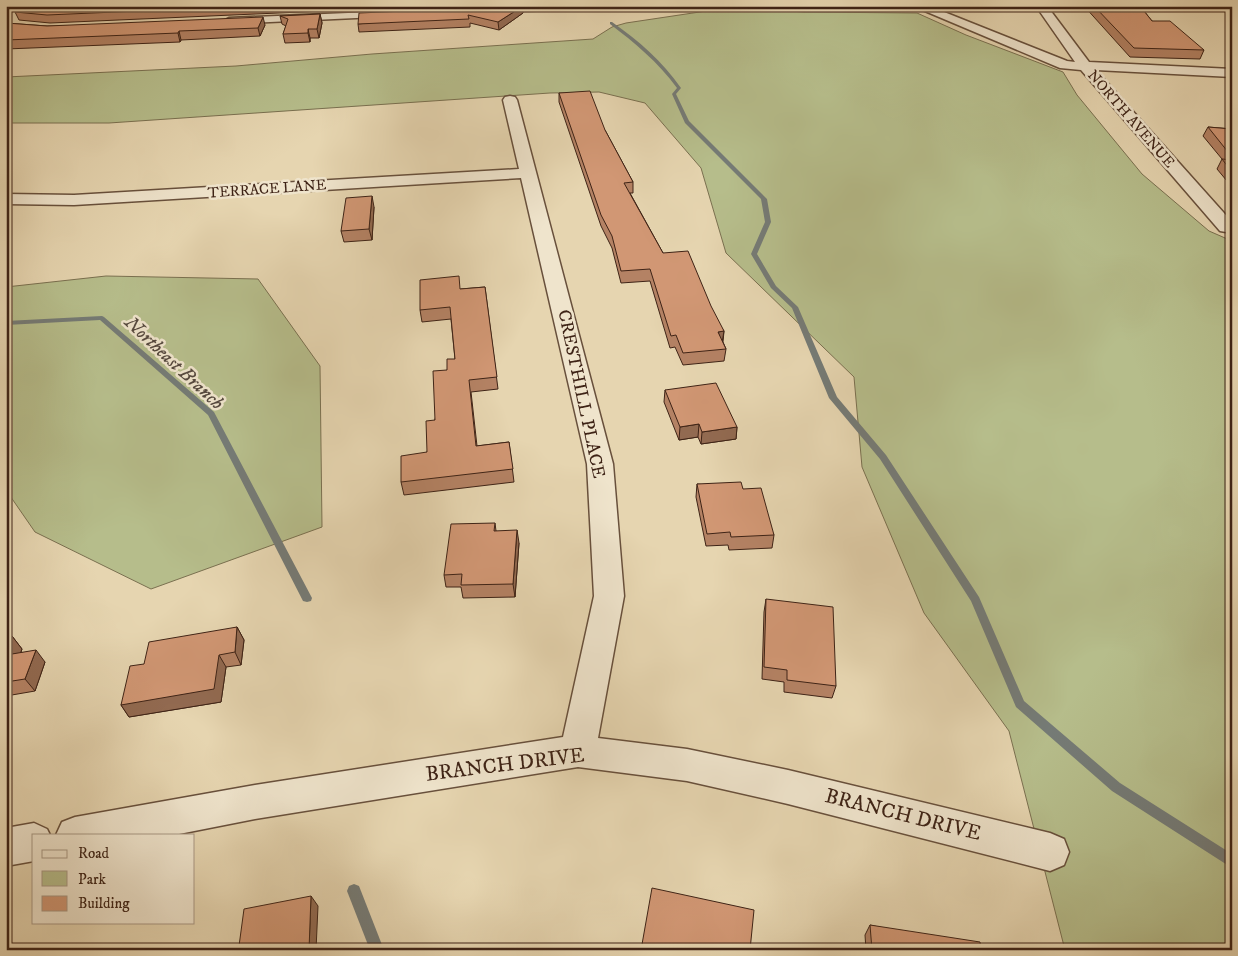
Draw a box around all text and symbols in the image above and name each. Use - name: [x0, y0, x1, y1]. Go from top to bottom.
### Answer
- street label: NORTH AVENUE: [1083, 66, 1179, 172]
- street label: TERRACE LANE: [207, 175, 327, 203]
- street label: CRESTHILL PLACE: [552, 308, 610, 481]
- water label: Northeast Branch: [119, 311, 229, 415]
- street label: BRANCH DRIVE: [424, 742, 586, 788]
- street label: BRANCH DRIVE: [822, 783, 984, 847]
- legend: [32, 834, 195, 924]
- text: Road: [78, 844, 110, 863]
- text: Park: [78, 870, 107, 889]
- text: Building: [78, 894, 130, 913]

